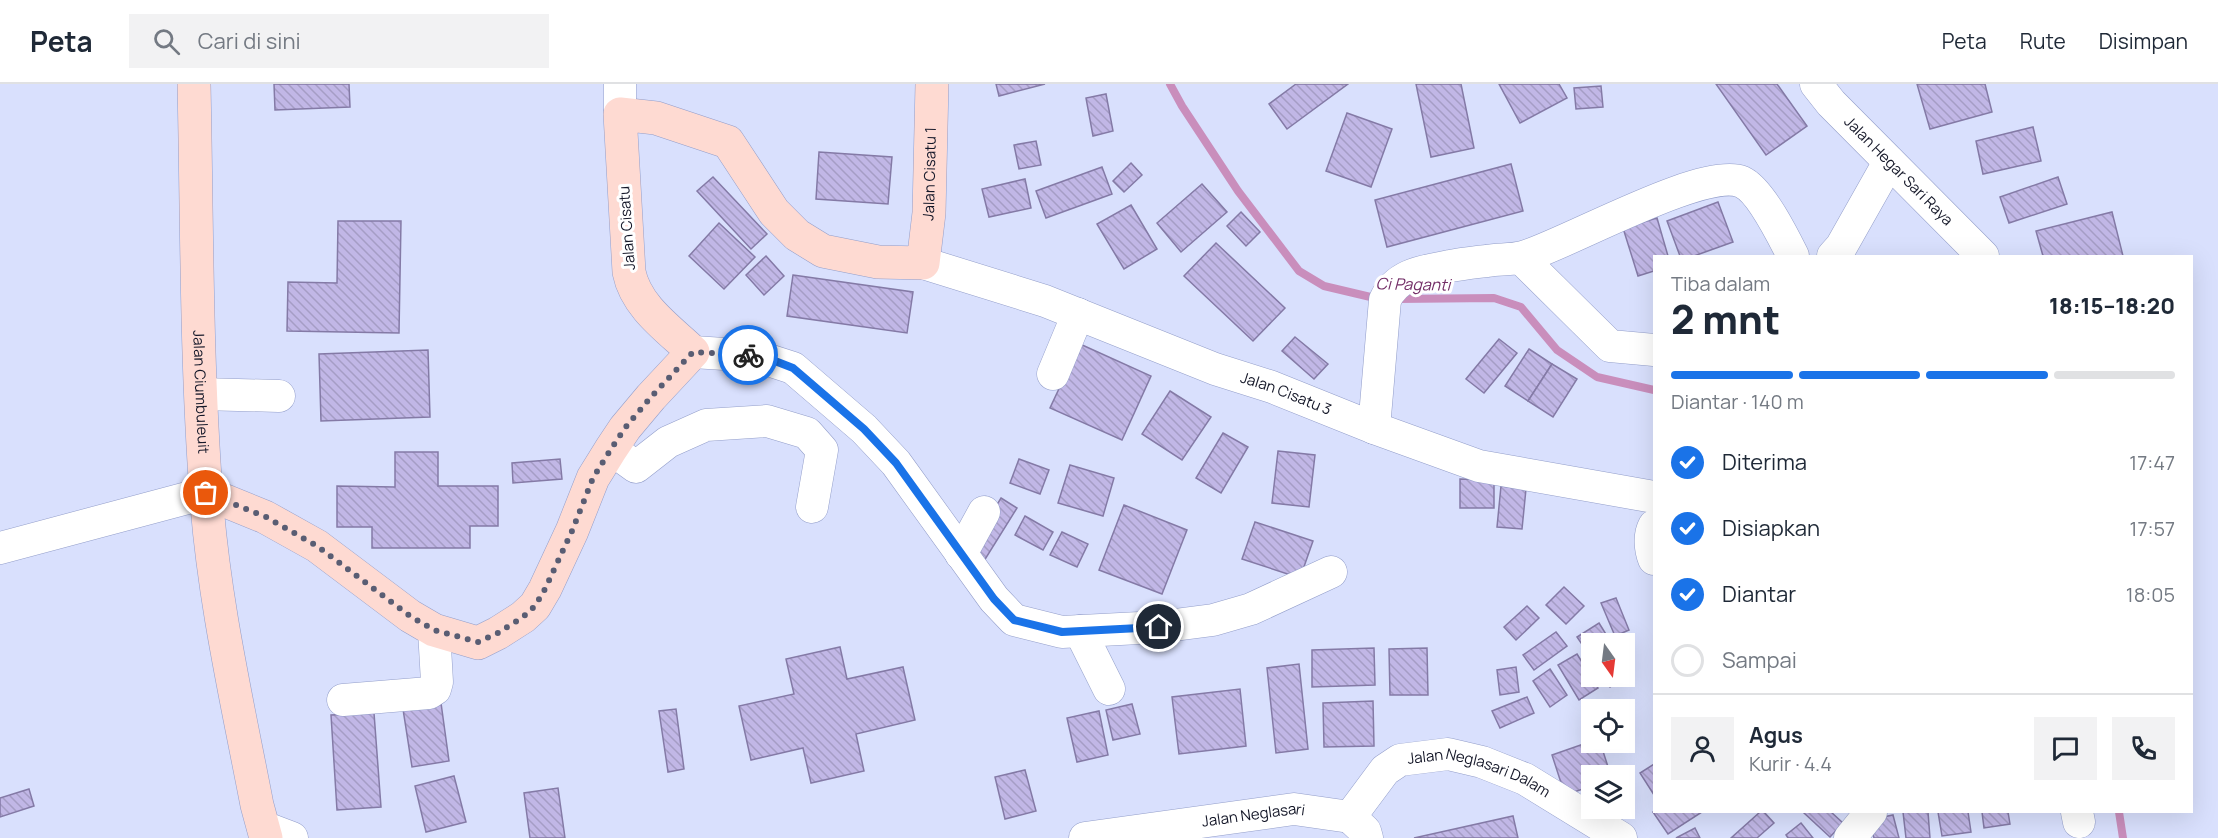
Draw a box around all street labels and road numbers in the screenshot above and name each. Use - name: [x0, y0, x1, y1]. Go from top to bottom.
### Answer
- street label: Jalan Hegar Sari Raya: [1840, 111, 1958, 230]
- street label: Jalan Cisatu 1: [917, 127, 941, 221]
- street label: Jalan Cisatu: [613, 185, 640, 271]
- street label: Jalan Ciumbuleuit: [188, 330, 214, 454]
- street label: Jalan Cisatu 3: [1238, 367, 1335, 420]
- street label: Jalan Neglasari Dalam: [1406, 743, 1554, 802]
- street label: Jalan Neglasari: [1200, 798, 1306, 832]

